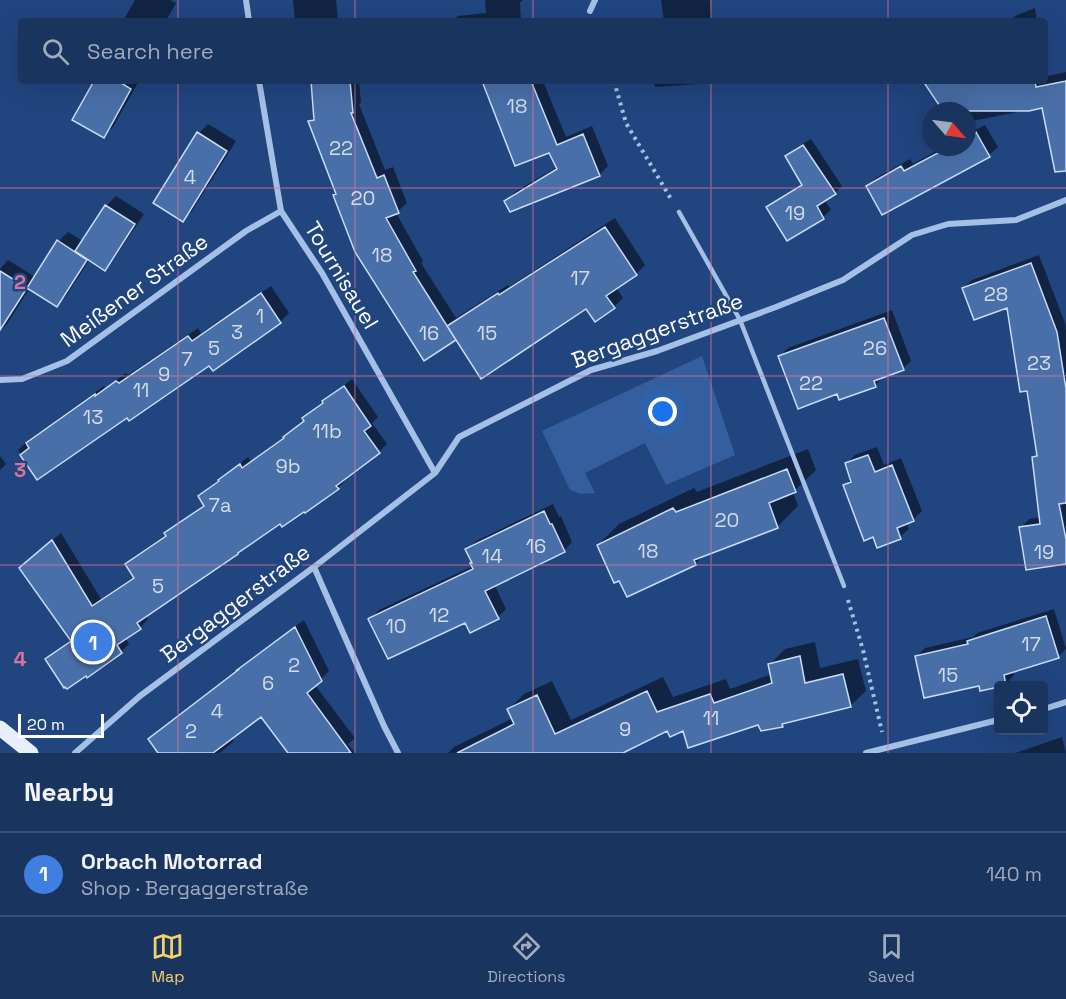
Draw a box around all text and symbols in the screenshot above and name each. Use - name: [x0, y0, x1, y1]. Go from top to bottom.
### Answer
- search box: [18, 18, 1048, 84]
- icon: search: [39, 35, 72, 68]
- text: Search here: [87, 37, 214, 65]
- house number: 18: [507, 93, 527, 119]
- north arrow: [922, 102, 976, 156]
- house number: 22: [329, 135, 353, 161]
- house number: 4: [184, 164, 196, 190]
- house number: 20: [351, 185, 375, 211]
- house number: 19: [785, 200, 805, 226]
- street label: Tournisauel: [299, 216, 385, 334]
- street label: Meißener Straße: [55, 227, 213, 353]
- house number: 18: [372, 242, 392, 268]
- house number: 17: [570, 265, 590, 291]
- text: 2: [14, 269, 26, 295]
- house number: 28: [984, 281, 1008, 307]
- street label: Bergaggerstraße: [568, 286, 746, 374]
- house number: 1: [256, 303, 264, 329]
- house number: 3: [231, 319, 243, 345]
- house number: 16: [419, 320, 439, 346]
- house number: 15: [477, 320, 497, 346]
- house number: 5: [208, 335, 220, 361]
- house number: 26: [863, 335, 887, 361]
- house number: 7: [181, 346, 193, 372]
- house number: 23: [1027, 350, 1051, 376]
- house number: 9: [158, 361, 170, 387]
- house number: 22: [799, 370, 823, 396]
- house number: 11: [133, 377, 149, 403]
- your location: [648, 397, 677, 426]
- house number: 13: [83, 404, 103, 430]
- house number: 11b: [312, 418, 342, 444]
- house number: 9b: [275, 453, 301, 479]
- text: 3: [14, 457, 26, 483]
- house number: 7a: [209, 492, 231, 518]
- house number: 20: [715, 507, 739, 533]
- house number: 16: [526, 533, 546, 559]
- street label: Bergaggerstraße: [155, 538, 315, 668]
- house number: 18: [638, 538, 658, 564]
- house number: 19: [1034, 539, 1054, 565]
- house number: 14: [482, 543, 502, 569]
- house number: 5: [152, 573, 164, 599]
- house number: 12: [429, 602, 449, 628]
- house number: 10: [385, 613, 407, 639]
- pin: 1: [74, 620, 112, 664]
- house number: 17: [1021, 631, 1041, 657]
- text: 4: [14, 646, 27, 672]
- house number: 2: [288, 652, 300, 678]
- house number: 15: [938, 662, 958, 688]
- house number: 6: [262, 670, 274, 696]
- map controls: [994, 681, 1048, 735]
- button: locate: [994, 681, 1048, 735]
- house number: 4: [211, 698, 223, 724]
- house number: 11: [703, 705, 719, 731]
- scale bar: [18, 711, 104, 738]
- text: 20 m: [27, 714, 65, 735]
- house number: 9: [619, 716, 631, 742]
- house number: 2: [185, 718, 197, 744]
- text: Nearby: [24, 775, 114, 809]
- text: Orbach Motorrad: [81, 847, 262, 875]
- text: 1: [39, 861, 48, 887]
- text: 140 m: [986, 861, 1042, 887]
- text: Shop · Bergaggerstraße: [81, 875, 309, 901]
- tab: Map: [151, 930, 185, 987]
- tab: Directions: [487, 930, 566, 987]
- tab: Saved: [868, 930, 915, 987]

